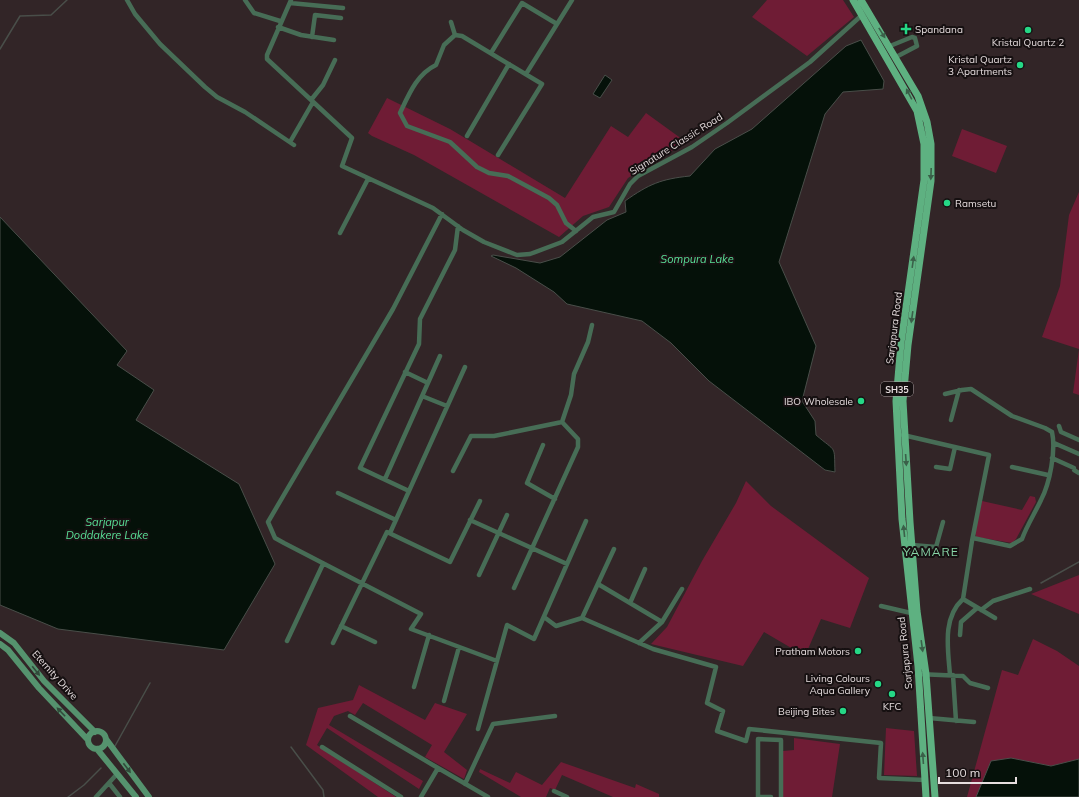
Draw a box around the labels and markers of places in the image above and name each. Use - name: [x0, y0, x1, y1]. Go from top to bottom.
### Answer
- marker: Spandana: [900, 23, 912, 35]
- place label: Spandana: [915, 23, 963, 36]
- marker: Kristal Quartz 2: [1023, 25, 1033, 35]
- place label: Kristal Quartz 2: [992, 36, 1064, 49]
- place label: Kristal Quartz 3 Apartments: [948, 53, 1012, 78]
- marker: Kristal Quartz 3 Apartments: [1015, 60, 1025, 70]
- place label: Ramsetu: [955, 197, 996, 210]
- marker: Ramsetu: [942, 198, 952, 208]
- place label: IBO Wholesale: [784, 395, 853, 408]
- marker: IBO Wholesale: [856, 396, 866, 406]
- place label: Pratham Motors: [775, 645, 850, 658]
- marker: Pratham Motors: [853, 646, 863, 656]
- place label: Living Colours Aqua Gallery: [805, 672, 871, 697]
- marker: Living Colours Aqua Gallery: [873, 679, 883, 689]
- marker: KFC: [887, 689, 897, 699]
- place label: KFC: [883, 700, 901, 713]
- place label: Beijing Bites: [778, 705, 835, 718]
- marker: Beijing Bites: [838, 706, 848, 716]

